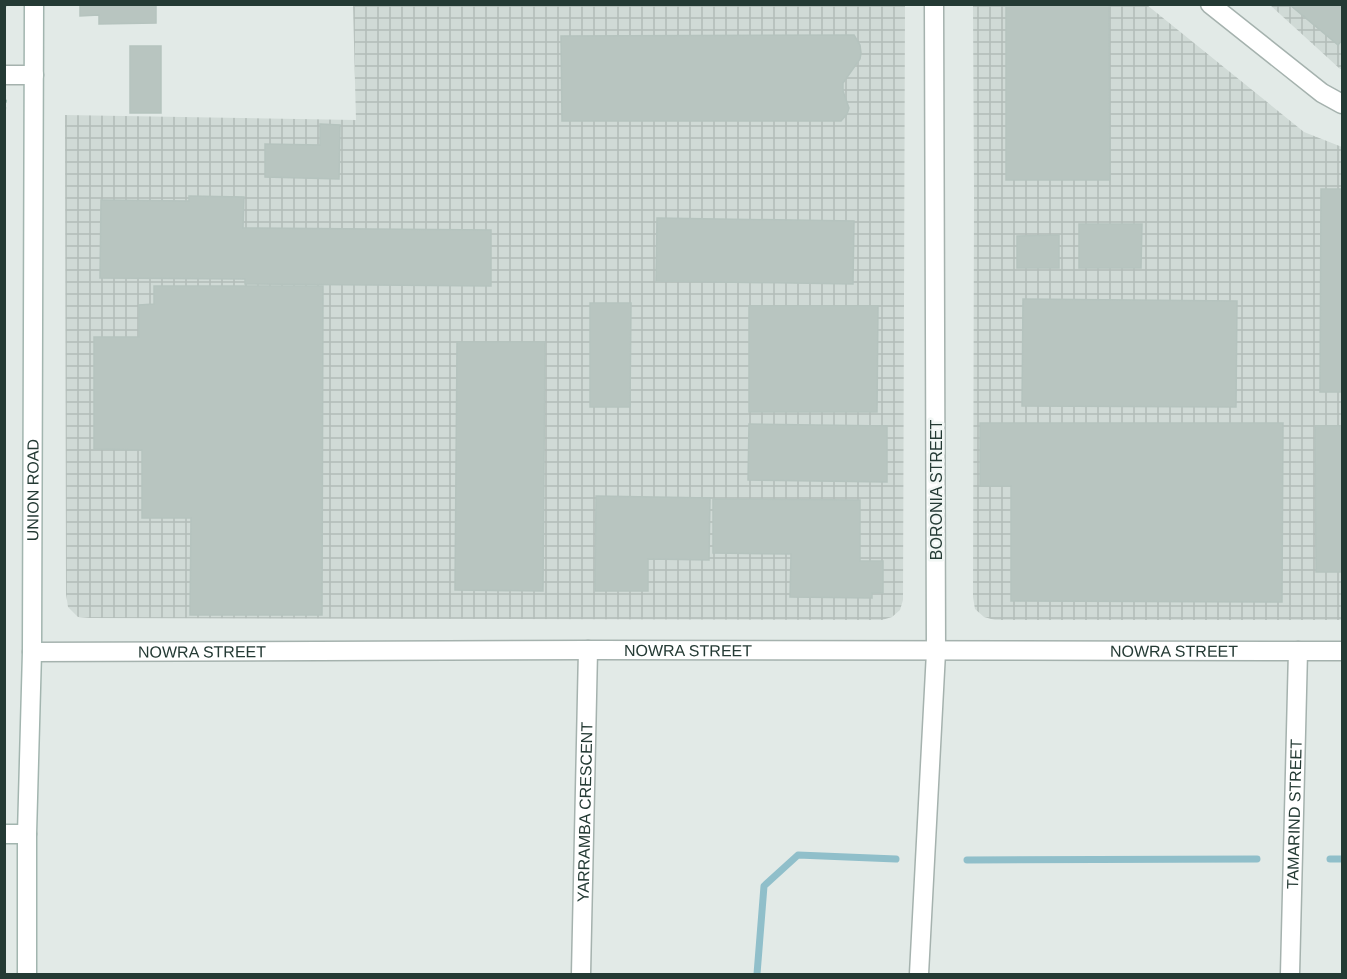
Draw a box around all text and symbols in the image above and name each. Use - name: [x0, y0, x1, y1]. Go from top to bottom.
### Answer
- street label: BORONIA STREET: [928, 420, 945, 560]
- street label: UNION ROAD: [24, 439, 42, 541]
- street label: NOWRA STREET: [624, 642, 752, 659]
- street label: NOWRA STREET: [138, 643, 266, 661]
- street label: NOWRA STREET: [1110, 643, 1238, 660]
- street label: YARRAMBA CRESCENT: [575, 722, 595, 902]
- street label: TAMARIND STREET: [1284, 739, 1305, 889]

